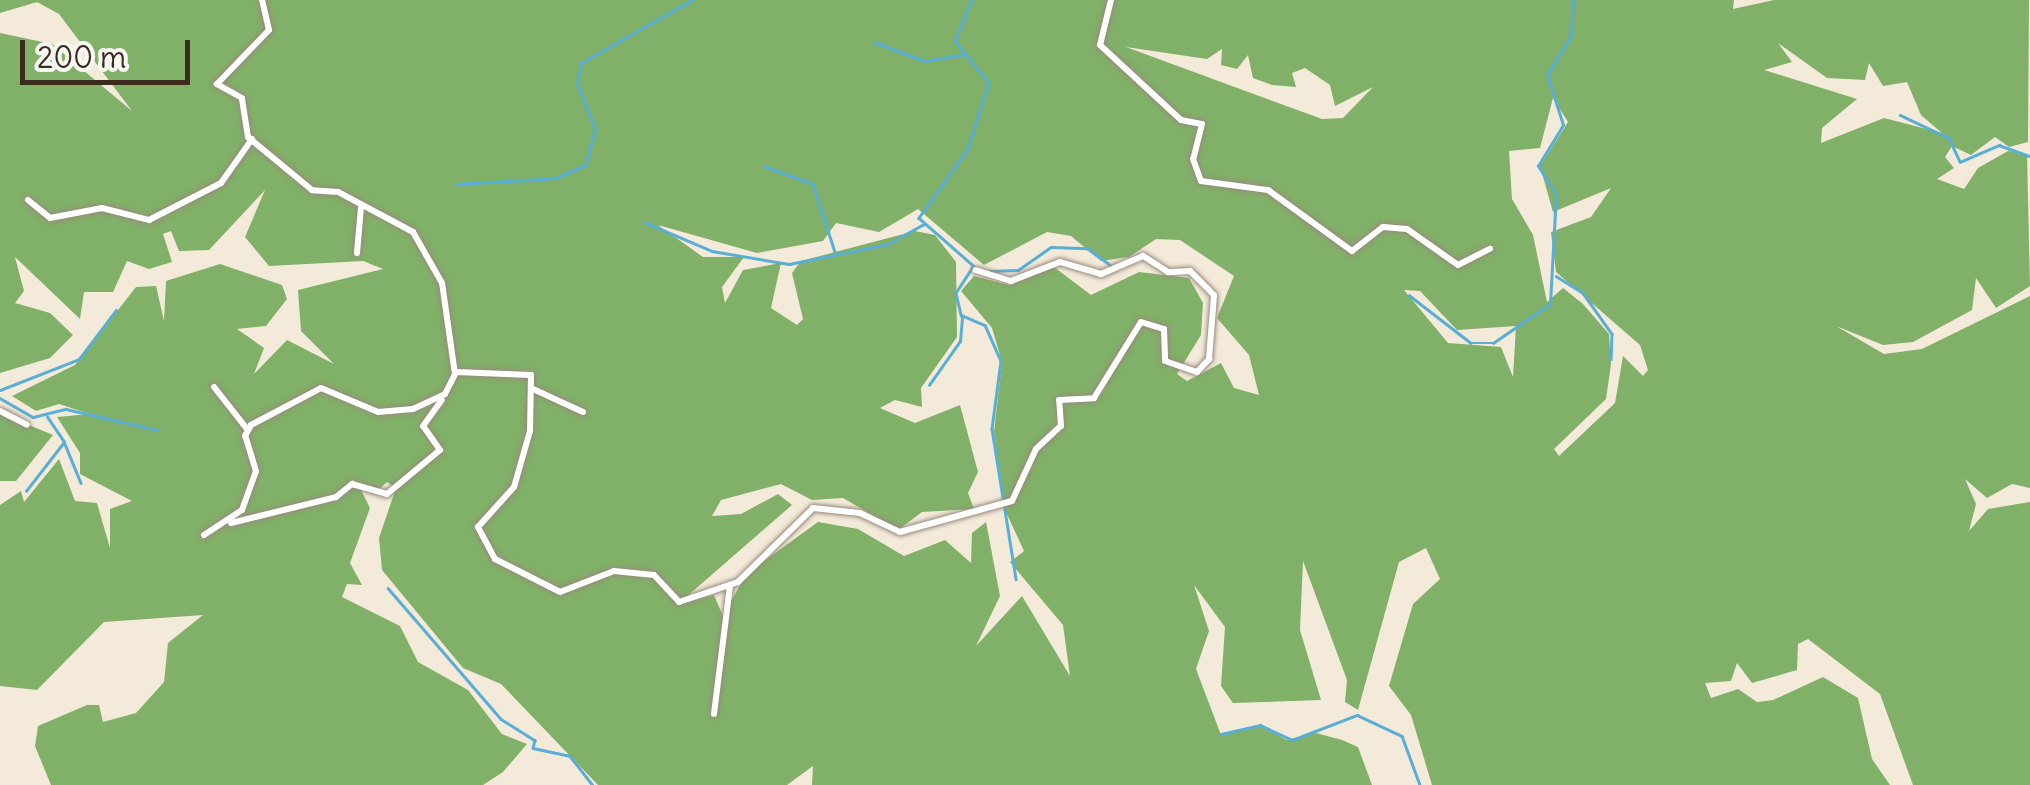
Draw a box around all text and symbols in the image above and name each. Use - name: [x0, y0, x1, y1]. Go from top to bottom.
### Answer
- scale bar: [25, 20, 195, 82]
- text: 200 m: [37, 38, 126, 76]

